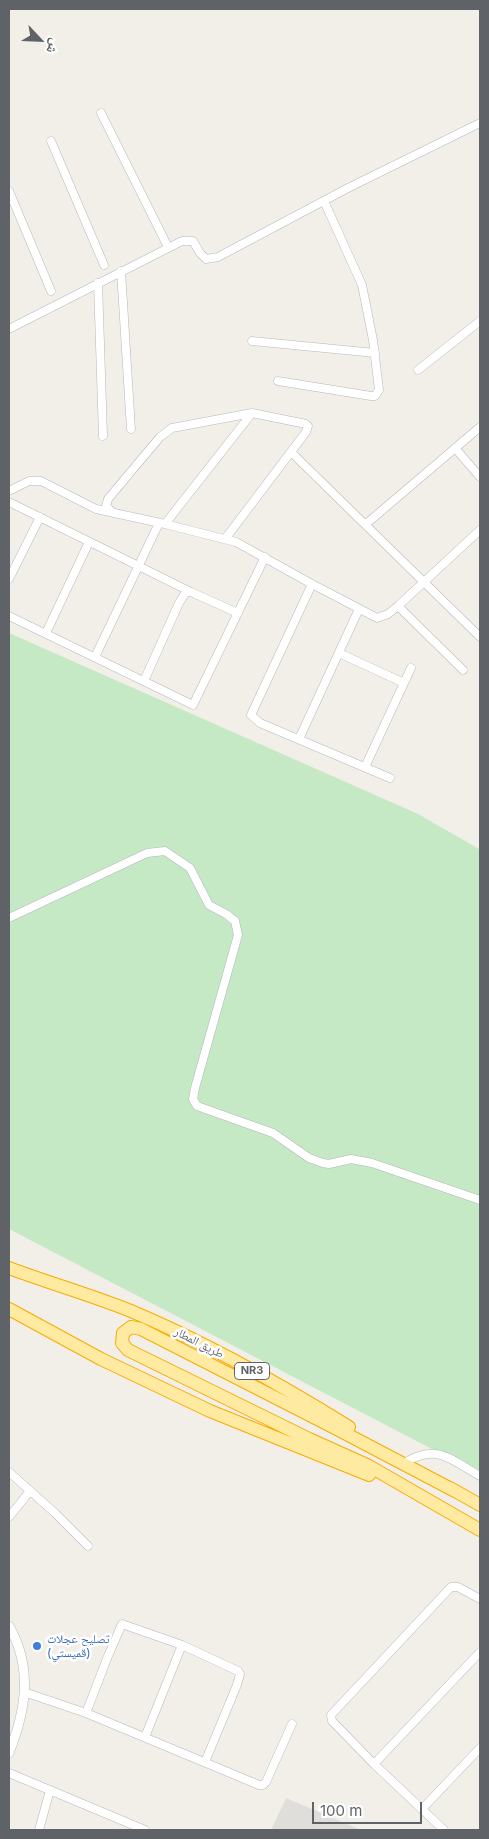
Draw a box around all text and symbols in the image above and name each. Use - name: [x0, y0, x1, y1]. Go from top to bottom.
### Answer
- north arrow: [15, 15, 65, 65]
- text: ش: [43, 36, 65, 57]
- street label: طريق المطار: [172, 1324, 226, 1362]
- road number: NR3: [234, 1362, 270, 1380]
- place label: تصليح عجلات (قميستي): [47, 1632, 110, 1660]
- marker: تصليح عجلات (قميستي): [31, 1640, 43, 1652]
- scale bar: [314, 1792, 424, 1824]
- text: 100 m: [320, 1801, 362, 1820]

